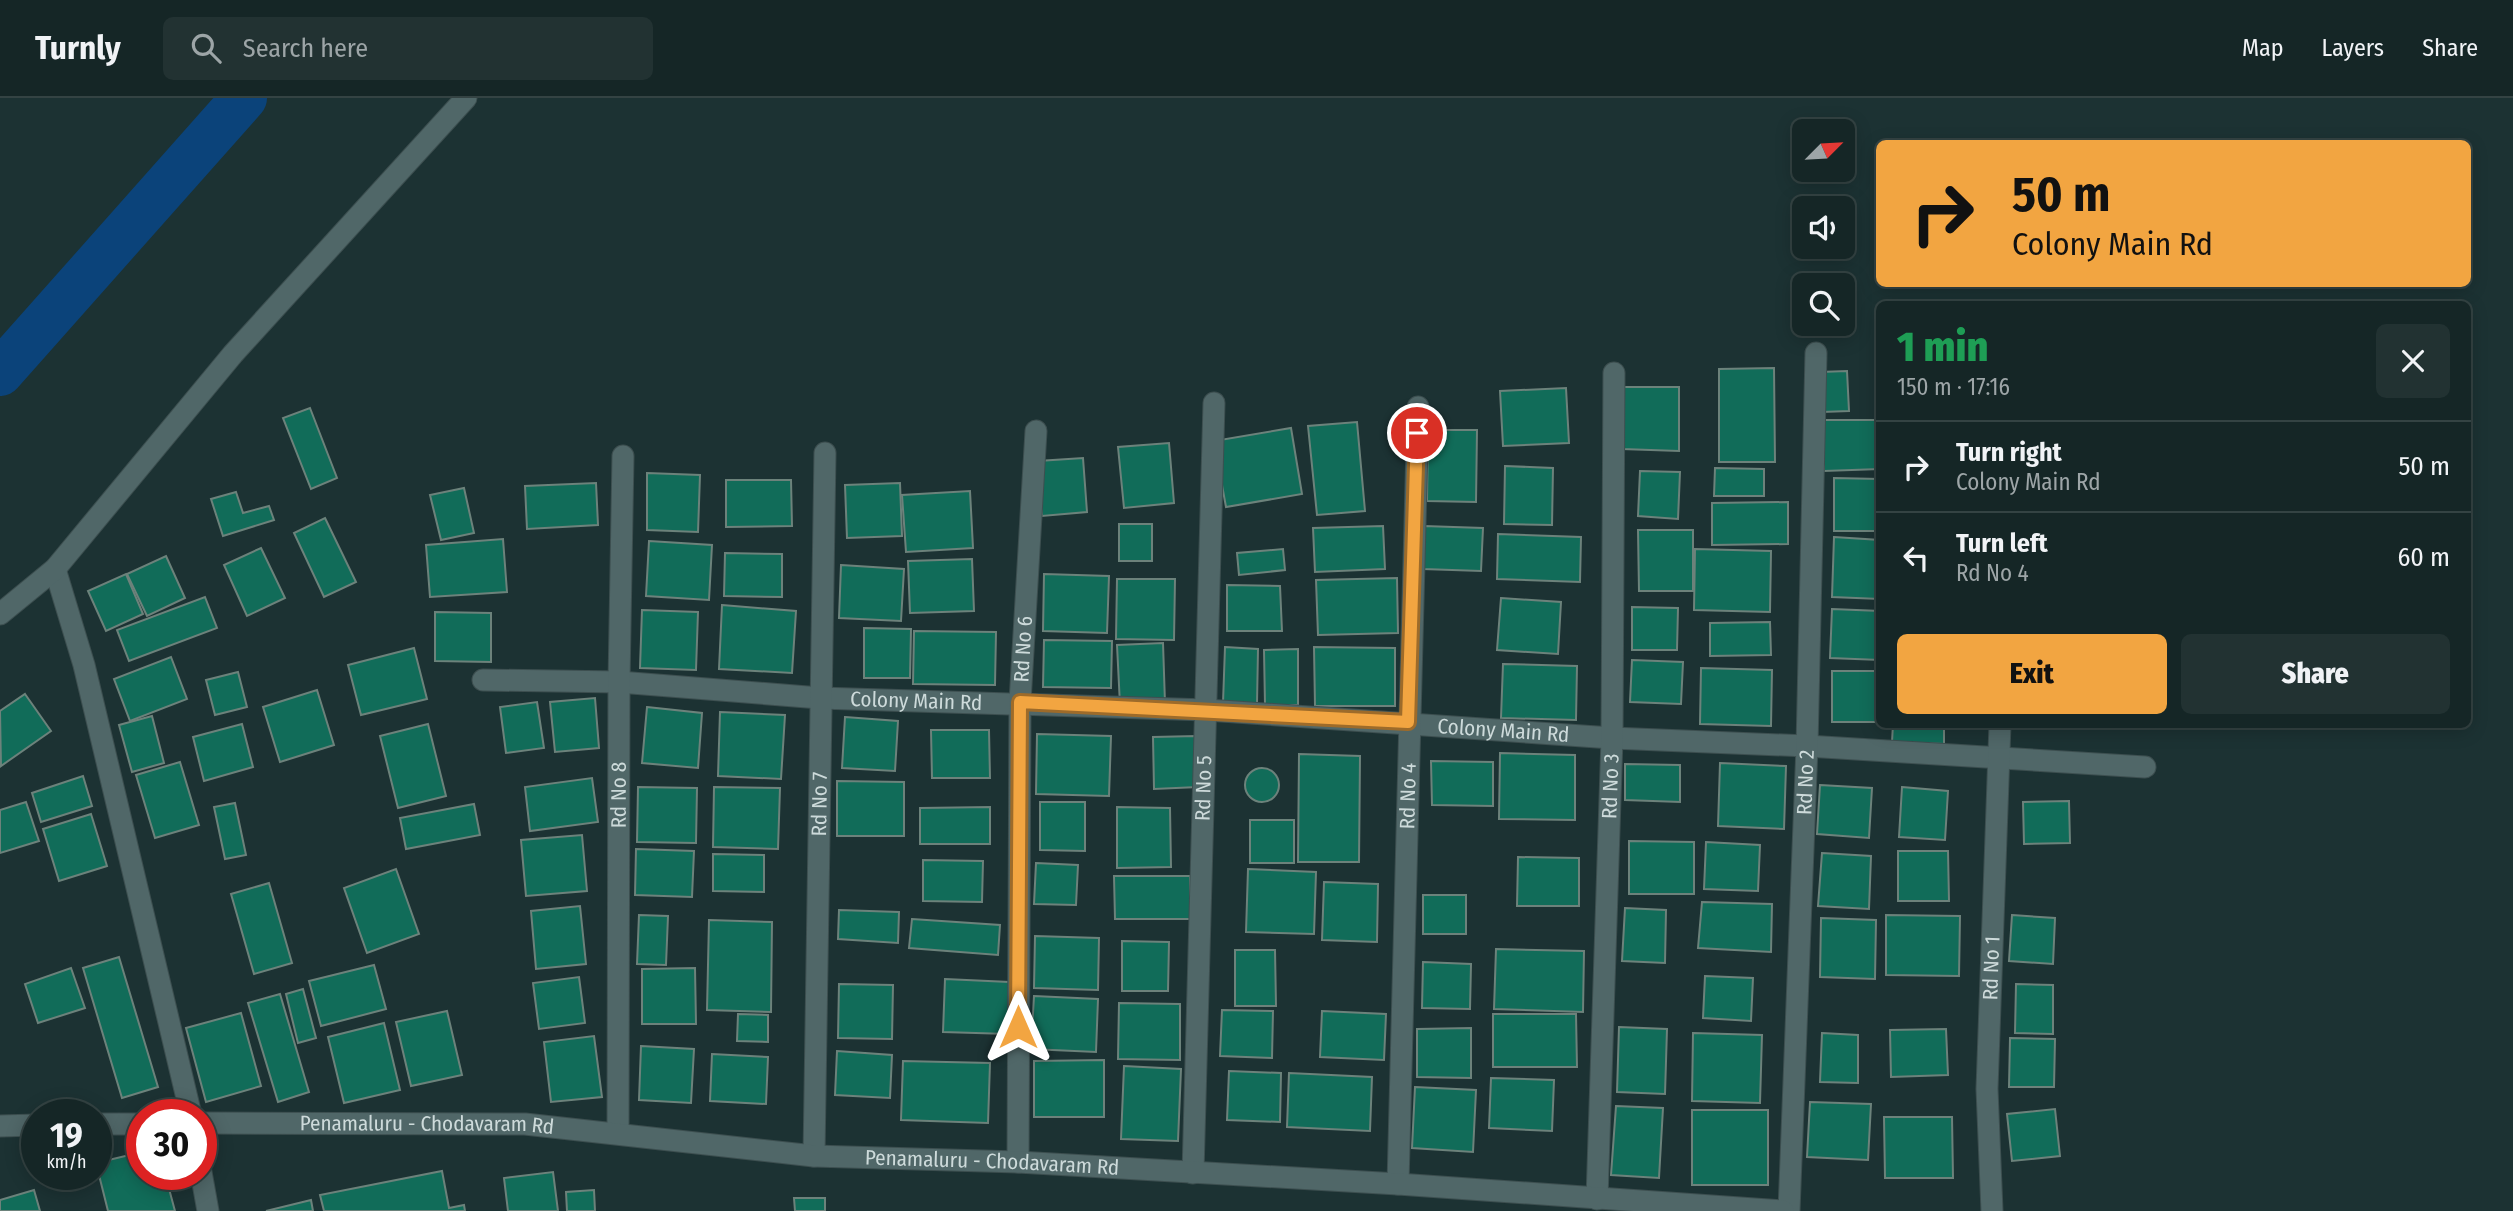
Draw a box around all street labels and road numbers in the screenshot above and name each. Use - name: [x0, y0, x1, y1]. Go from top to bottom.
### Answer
- street label: Rd No 6: [1008, 615, 1038, 683]
- street label: Colony Main Rd: [850, 686, 983, 716]
- street label: Colony Main Rd: [1437, 713, 1570, 748]
- street label: Rd No 2: [1791, 749, 1820, 815]
- street label: Rd No 3: [1596, 753, 1624, 819]
- street label: Rd No 5: [1190, 755, 1217, 821]
- street label: Rd No 8: [606, 762, 632, 828]
- street label: Rd No 4: [1394, 763, 1422, 830]
- street label: Rd No 7: [806, 772, 833, 837]
- street label: Rd No 1: [1977, 936, 2005, 1001]
- street label: Penamaluru - Chodavaram Rd: [300, 1110, 556, 1140]
- street label: Penamaluru - Chodavaram Rd: [865, 1145, 1120, 1181]

